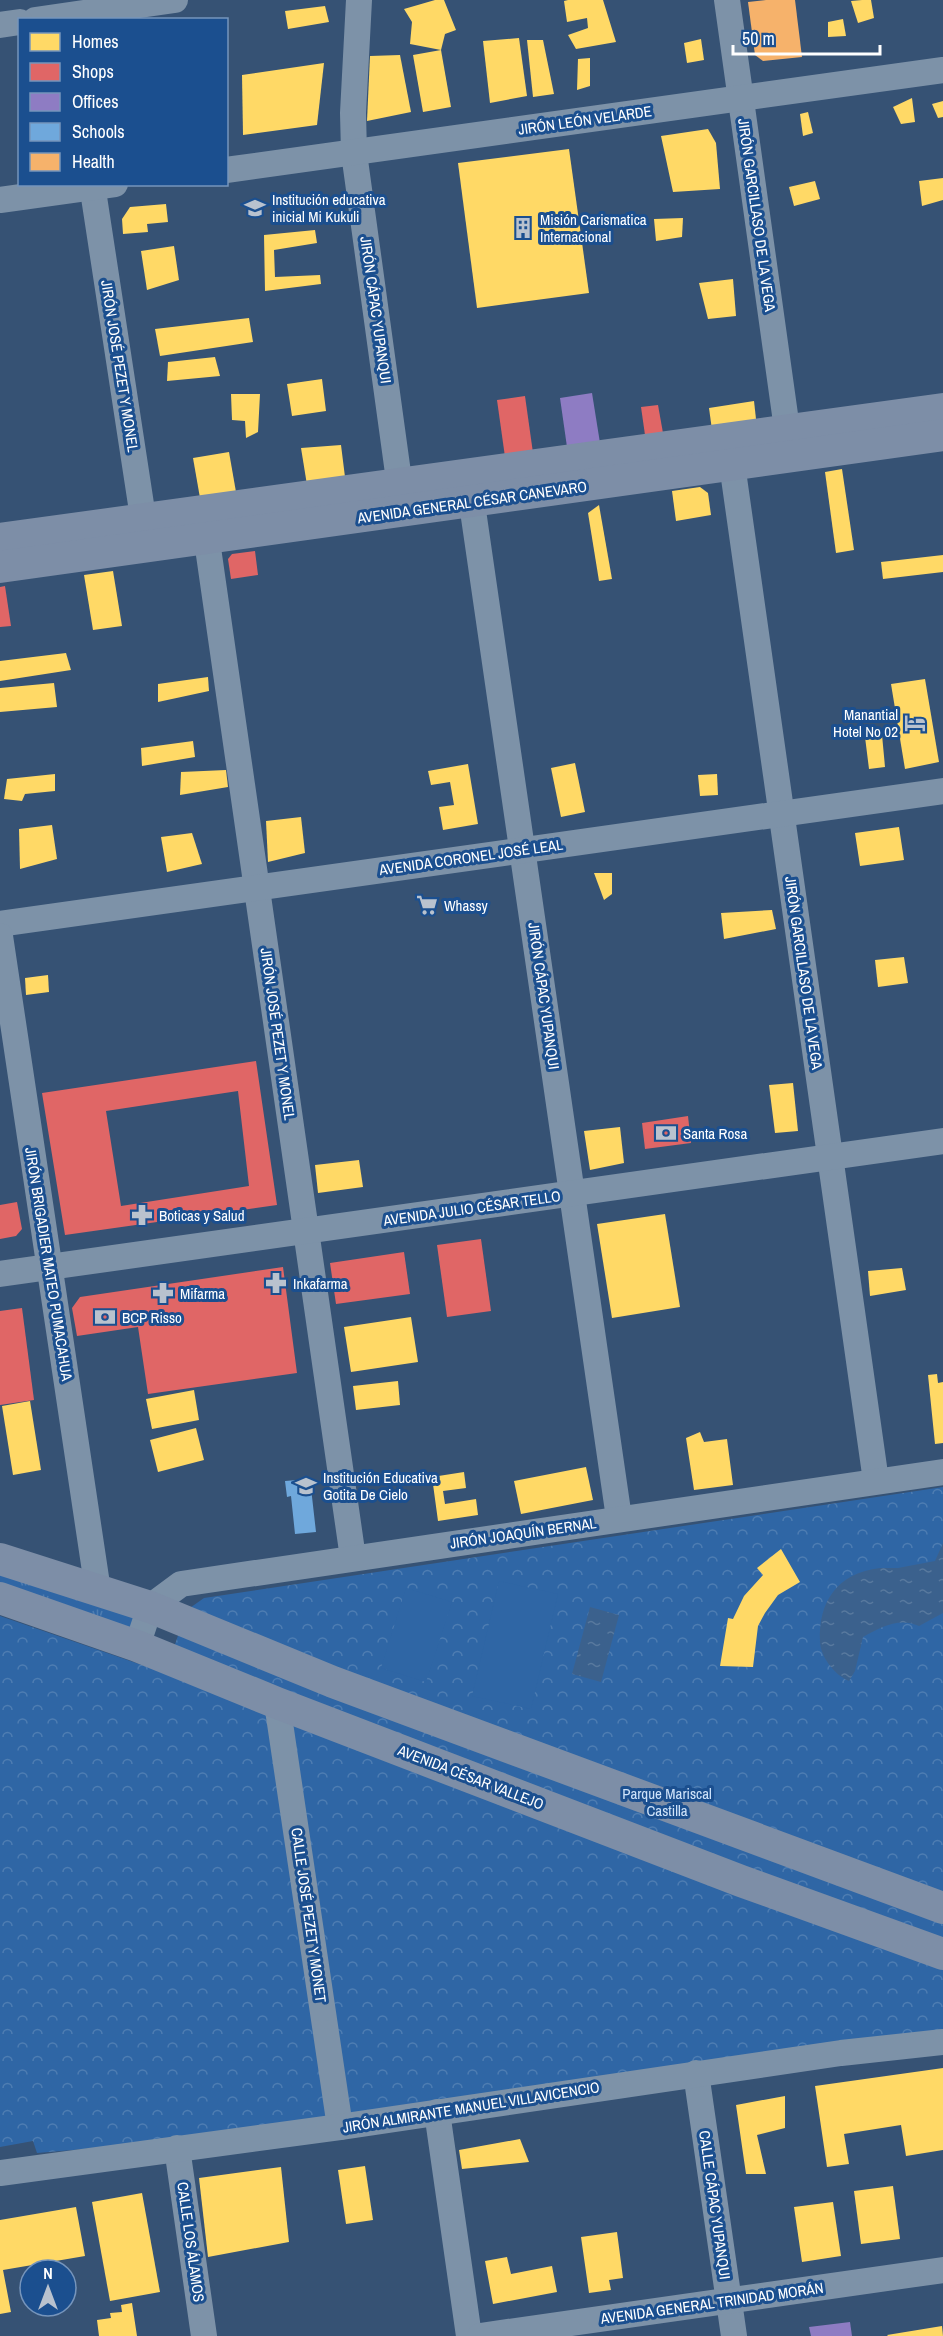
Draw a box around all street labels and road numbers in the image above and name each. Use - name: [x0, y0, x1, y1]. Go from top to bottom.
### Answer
- street label: JIRÓN LEÓN VELARDE: [517, 100, 653, 140]
- street label: JIRÓN GARCILLASO DE LA VEGA: [733, 117, 781, 314]
- street label: JIRÓN CÁPAC YUPANQUI: [355, 235, 397, 385]
- street label: JIRÓN JOSÉ PEZET Y MONEL: [96, 279, 144, 454]
- street label: AVENIDA GENERAL CÉSAR CANEVARO: [355, 475, 588, 529]
- street label: AVENIDA CORONEL JOSÉ LEAL: [377, 834, 564, 880]
- street label: JIRÓN GARCILLASO DE LA VEGA: [780, 875, 828, 1072]
- street label: JIRÓN CÁPAC YUPANQUI: [523, 921, 565, 1071]
- street label: JIRÓN JOSÉ PEZET Y MONEL: [256, 947, 301, 1122]
- street label: JIRÓN BRIGADIER MATEO PUMACAHUA: [20, 1146, 78, 1383]
- street label: AVENIDA JULIO CÉSAR TELLO: [381, 1185, 562, 1231]
- street label: JIRÓN JOAQUÍN BERNAL: [448, 1512, 598, 1554]
- street label: AVENIDA CÉSAR VALLEJO: [394, 1739, 547, 1815]
- street label: CALLE JOSÉ PEZET Y MONET: [286, 1826, 332, 2004]
- street label: JIRÓN ALMIRANTE MANUEL VILLAVICENCIO: [341, 2076, 601, 2138]
- street label: CALLE CÁPAC YUPANQUI: [694, 2129, 736, 2281]
- street label: CALLE LOS ÁLAMOS: [172, 2181, 210, 2303]
- street label: AVENIDA GENERAL TRINIDAD MORÁN: [598, 2277, 825, 2329]

